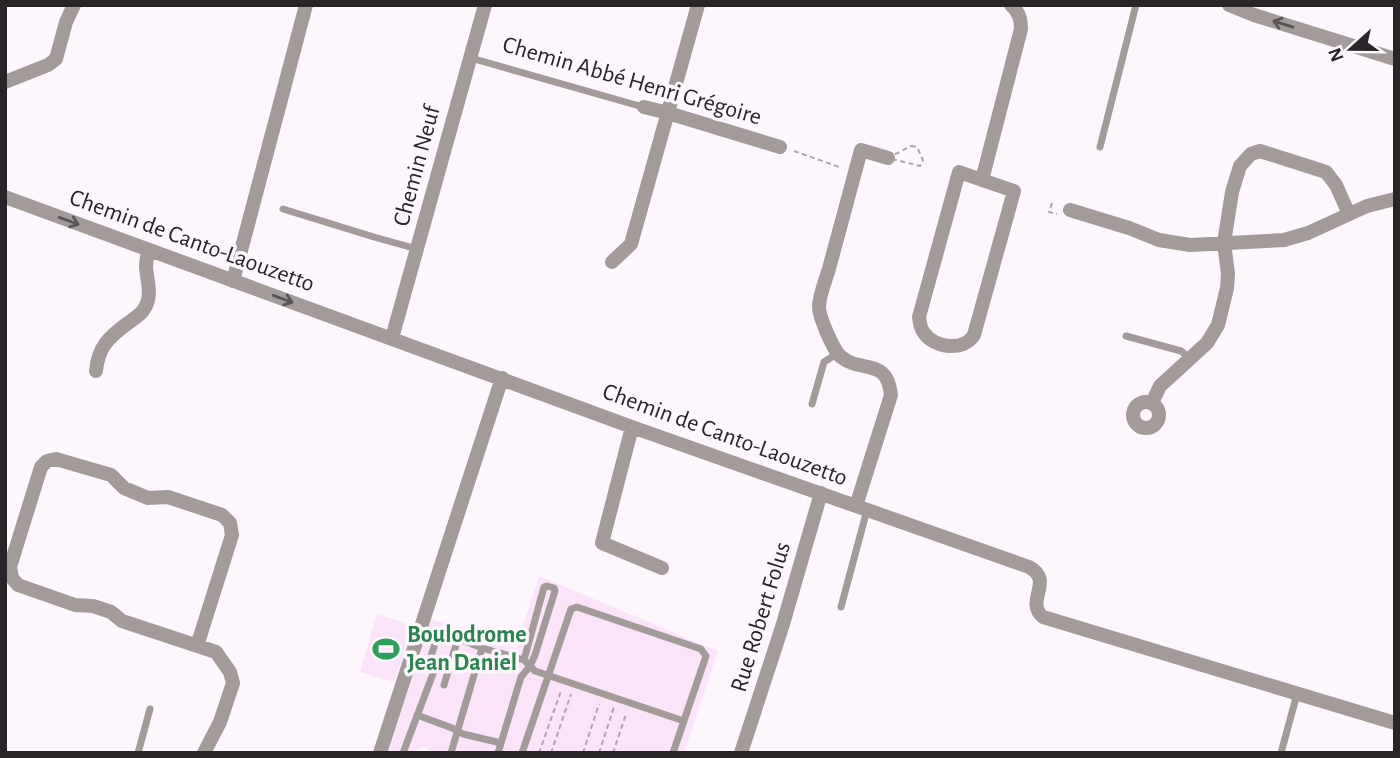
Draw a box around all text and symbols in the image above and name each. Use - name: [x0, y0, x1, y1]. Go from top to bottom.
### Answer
- north arrow: [1316, 14, 1386, 84]
- one-way arrow: [1272, 17, 1294, 29]
- street label: Chemin Abbé Henri Grégoire: [500, 33, 764, 129]
- text: N: [1325, 45, 1348, 64]
- street label: Chemin Neuf: [389, 102, 445, 229]
- street label: Chemin de Canto-Laouzetto: [66, 185, 318, 297]
- one-way arrow: [58, 216, 80, 228]
- one-way arrow: [272, 294, 294, 306]
- street label: Chemin de Canto-Laouzetto: [599, 379, 851, 491]
- street label: Rue Robert Folus: [727, 539, 795, 695]
- place label: Boulodrome Jean Daniel: [407, 623, 527, 675]
- sports icon: Boulodrome Jean Daniel: [371, 634, 401, 664]

